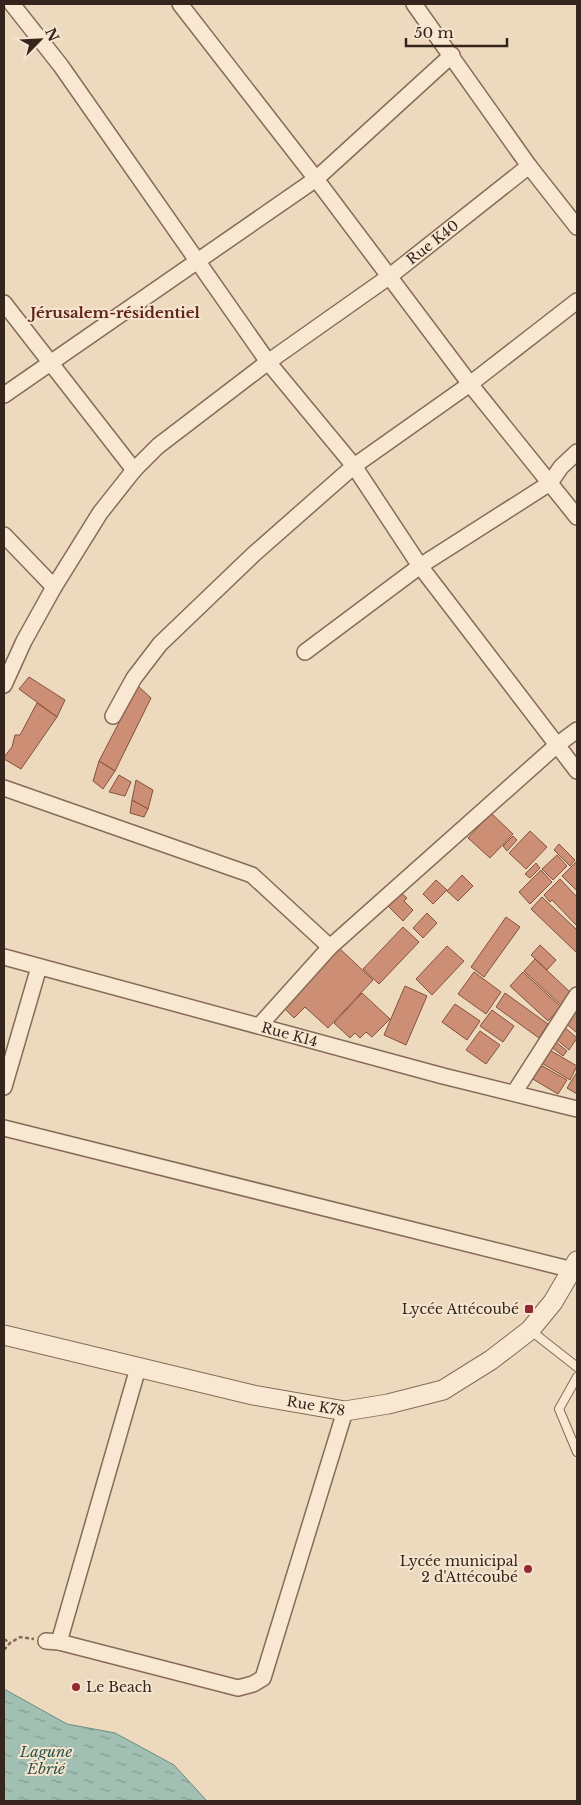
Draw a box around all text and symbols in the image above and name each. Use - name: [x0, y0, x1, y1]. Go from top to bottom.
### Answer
- north arrow: [15, 15, 65, 65]
- scale bar: [406, 15, 507, 47]
- text: 50 m: [414, 23, 454, 42]
- text: N: [41, 25, 63, 44]
- street label: Rue K40: [403, 216, 462, 268]
- district label: Jérusalem-résidentiel: [27, 303, 200, 322]
- street label: Rue K14: [259, 1018, 320, 1051]
- place label: Lycée Attécoubé: [402, 1300, 519, 1318]
- marker: Lycée Attécoubé: [523, 1303, 535, 1315]
- street label: Rue K78: [285, 1392, 346, 1420]
- place label: Lycée municipal 2 d'Attécoubé: [400, 1552, 518, 1586]
- marker: Lycée municipal 2 d'Attécoubé: [522, 1563, 534, 1575]
- place label: Le Beach: [86, 1678, 152, 1696]
- marker: Le Beach: [70, 1681, 82, 1693]
- water label: Lagune Ébrié: [19, 1742, 72, 1778]

